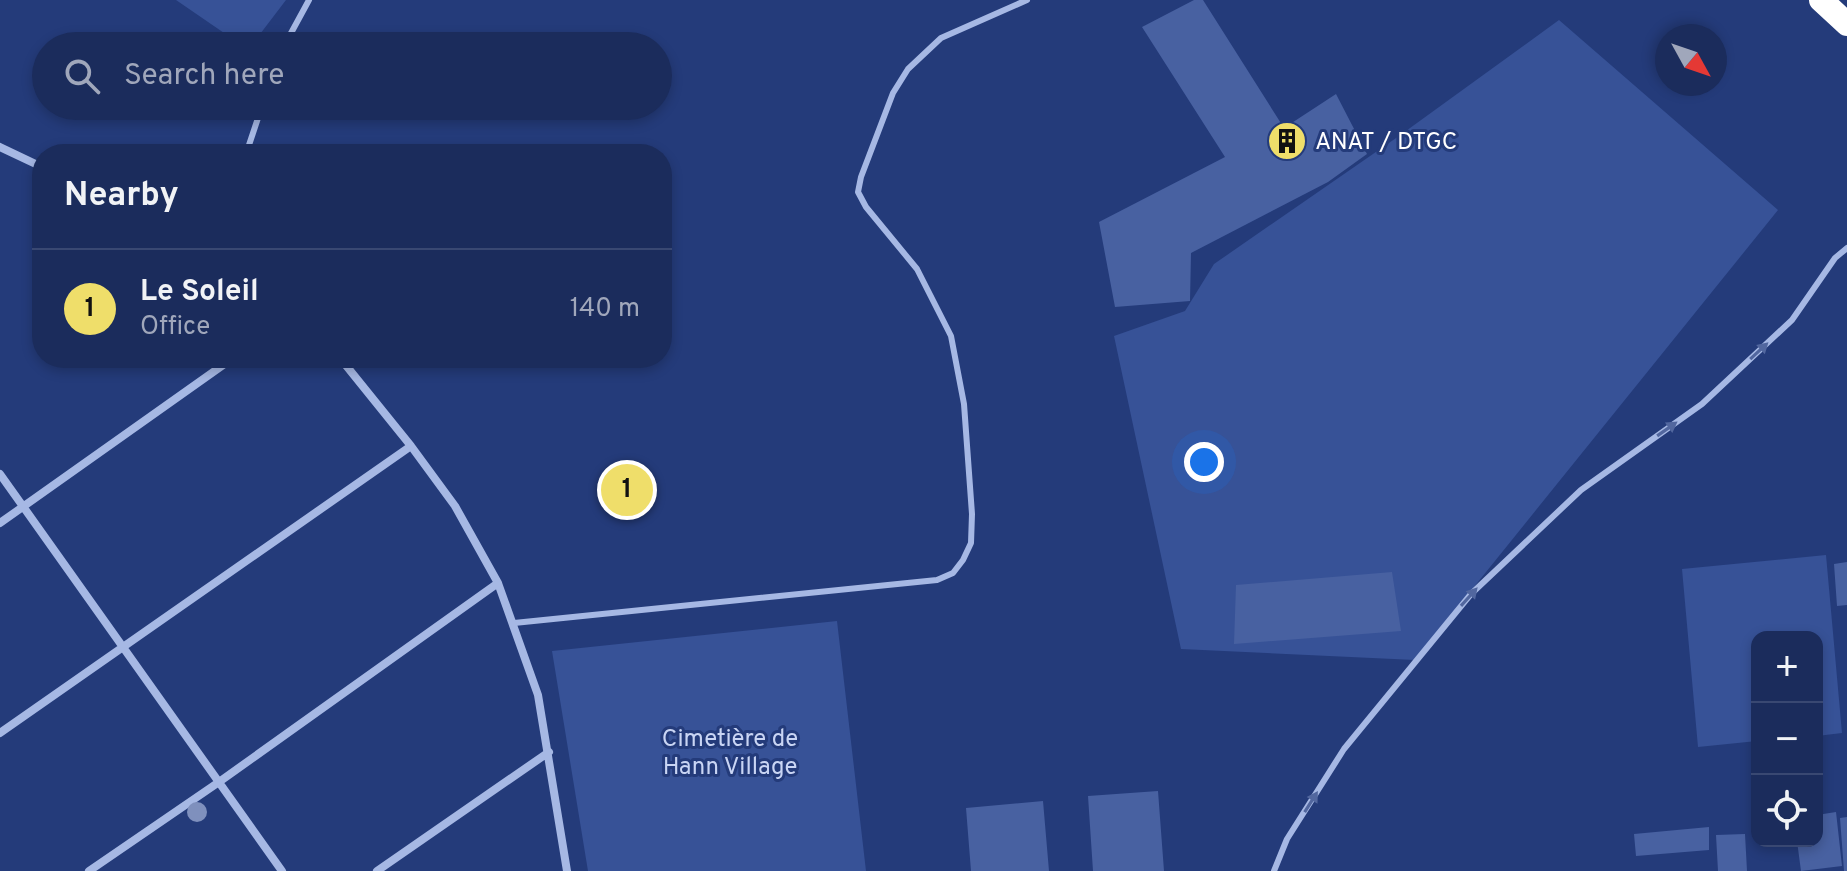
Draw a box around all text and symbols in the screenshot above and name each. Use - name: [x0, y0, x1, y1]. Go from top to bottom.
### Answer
- north arrow: [1655, 24, 1727, 96]
- search box: [32, 32, 672, 120]
- icon: search: [60, 54, 104, 98]
- text: Search here: [124, 58, 284, 95]
- building icon: ANAT / DTGC: [1266, 120, 1308, 162]
- place label: ANAT / DTGC: [1315, 128, 1457, 158]
- text: Nearby: [64, 175, 179, 218]
- text: Le Soleil: [140, 274, 259, 311]
- text: 1: [85, 293, 95, 326]
- text: 140 m: [570, 293, 640, 326]
- text: Office: [140, 311, 210, 344]
- one-way arrow: [1749, 342, 1768, 360]
- one-way arrow: [1656, 422, 1677, 437]
- your location: [1184, 442, 1224, 482]
- pin: 1: [601, 460, 653, 520]
- one-way arrow: [1460, 587, 1477, 607]
- map controls: [1751, 631, 1823, 847]
- button: +: [1751, 631, 1823, 703]
- button: −: [1751, 703, 1823, 775]
- park label: Cimetière de Hann Village: [662, 725, 798, 783]
- button: locate: [1751, 775, 1823, 847]
- one-way arrow: [1303, 792, 1318, 813]

